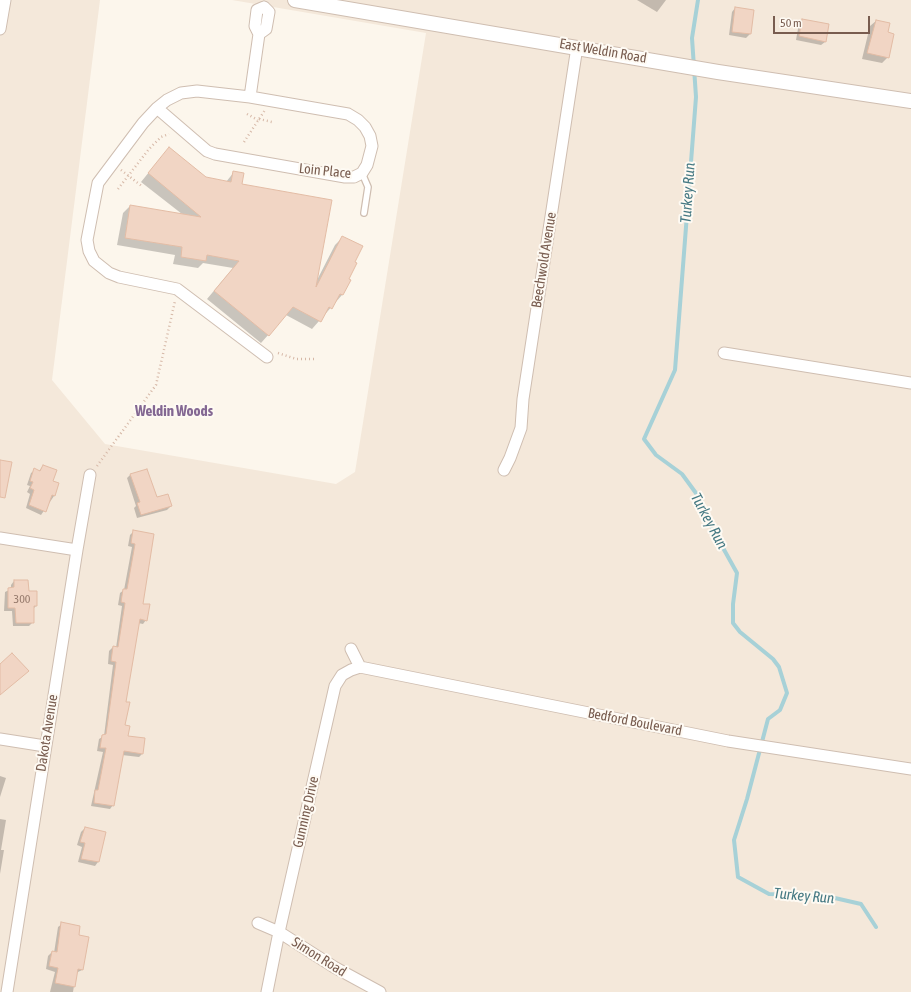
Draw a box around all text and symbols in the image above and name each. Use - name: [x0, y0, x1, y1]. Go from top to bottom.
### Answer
- scale bar: [775, 8, 872, 34]
- text: 50 m: [780, 16, 802, 30]
- street label: East Weldin Road: [558, 35, 648, 67]
- street label: Loin Place: [298, 160, 352, 182]
- water label: Turkey Run: [677, 162, 699, 224]
- street label: Beechwold Avenue: [528, 211, 560, 309]
- district label: Weldin Woods: [135, 402, 213, 420]
- water label: Turkey Run: [687, 490, 731, 552]
- house number: 300: [14, 592, 30, 606]
- street label: Dakota Avenue: [33, 693, 61, 773]
- street label: Bedford Boulevard: [587, 705, 683, 739]
- street label: Gunning Drive: [290, 775, 322, 849]
- water label: Turkey Run: [773, 884, 835, 908]
- street label: Simon Road: [289, 934, 349, 980]

